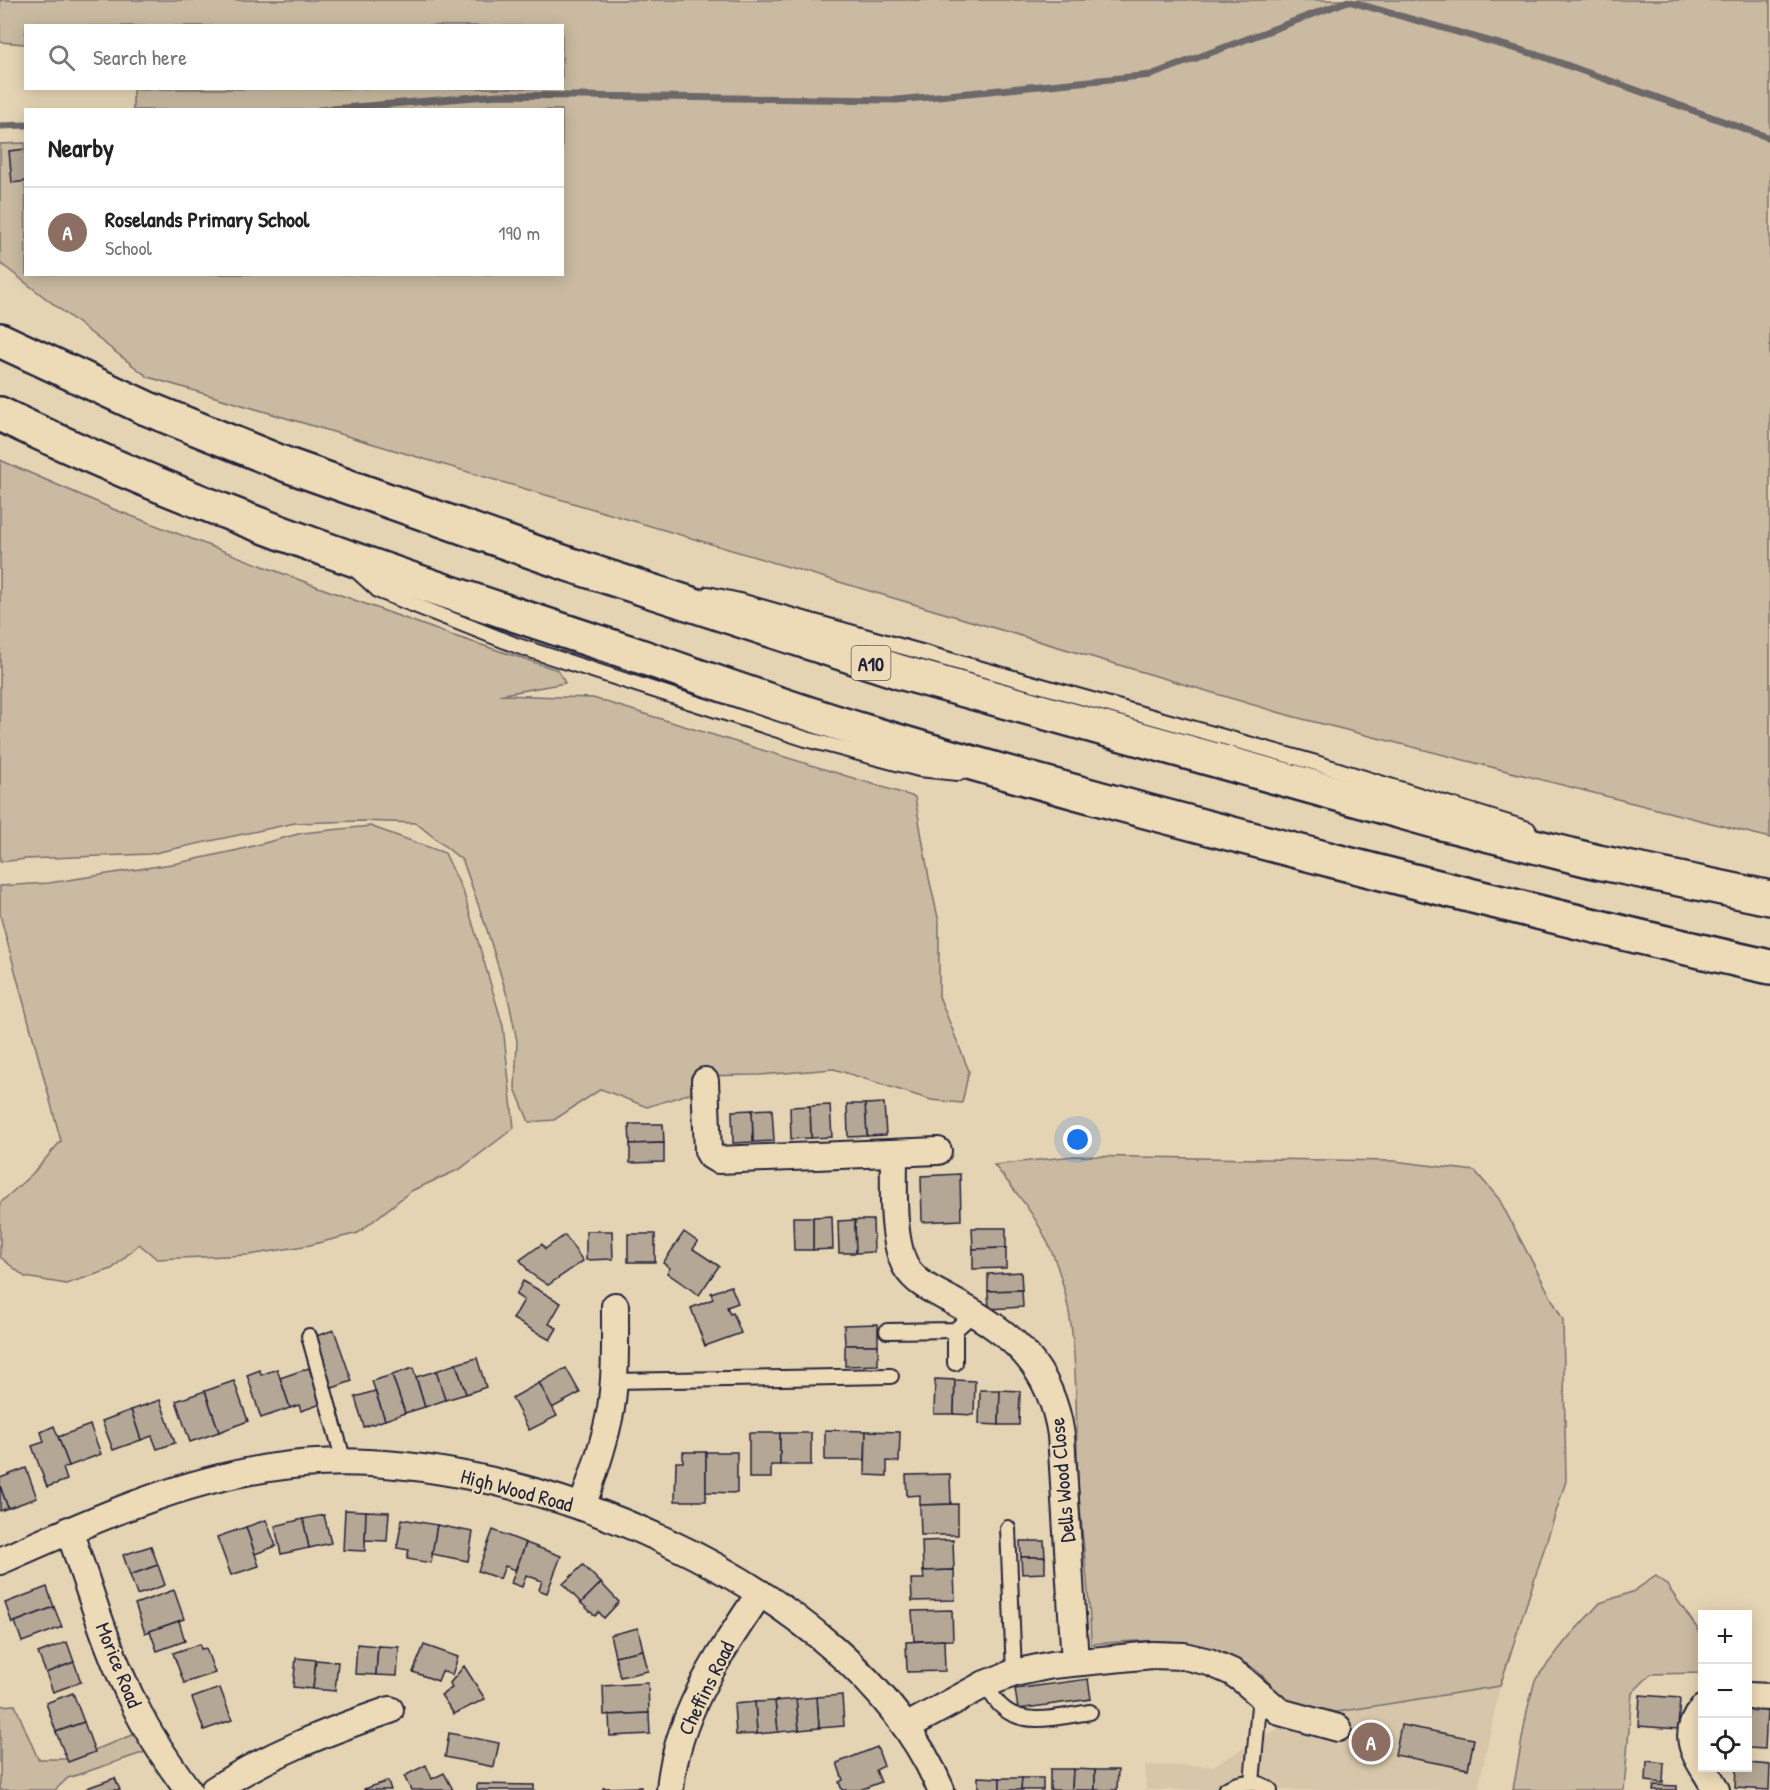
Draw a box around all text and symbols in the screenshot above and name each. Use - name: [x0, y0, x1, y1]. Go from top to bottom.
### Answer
- search box: [24, 24, 564, 90]
- icon: search: [45, 41, 78, 74]
- text: Search here: [93, 42, 187, 72]
- text: Nearby: [48, 130, 114, 165]
- text: Roselands Primary School: [105, 204, 309, 234]
- text: A: [63, 219, 72, 246]
- text: 190 m: [498, 219, 540, 246]
- text: School: [105, 234, 152, 261]
- road number: A10: [852, 646, 890, 680]
- your location: [1063, 1125, 1092, 1154]
- street label: Dells Wood Close: [1042, 1416, 1082, 1544]
- street label: High Wood Road: [458, 1461, 576, 1519]
- map controls: [1698, 1610, 1752, 1772]
- button: +: [1698, 1610, 1752, 1664]
- street label: Morice Road: [89, 1618, 149, 1712]
- street label: Cheffins Road: [671, 1636, 741, 1740]
- button: −: [1698, 1664, 1752, 1718]
- button: locate: [1698, 1718, 1752, 1772]
- pin: A: [1352, 1720, 1390, 1764]

